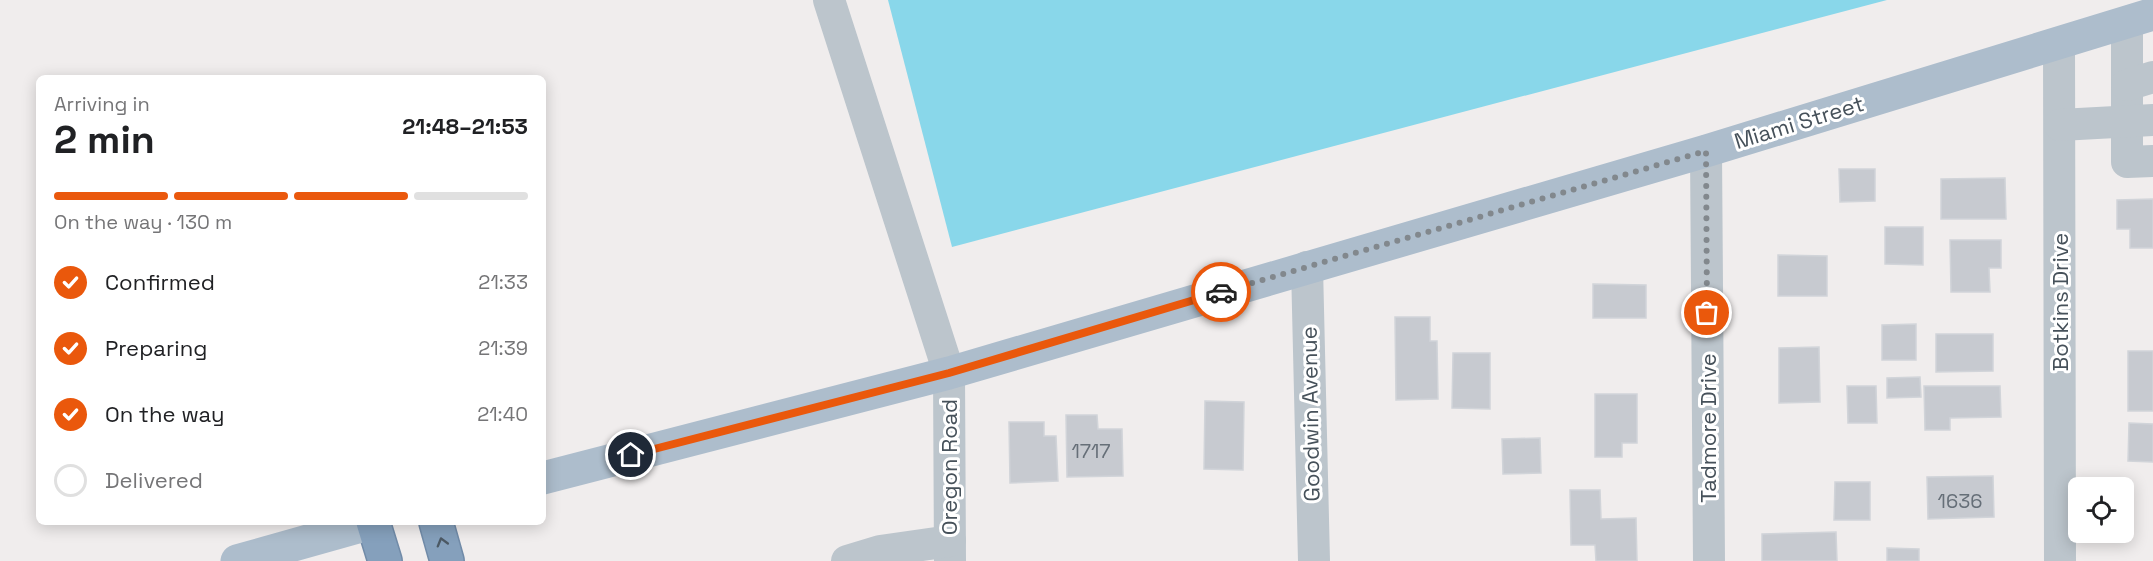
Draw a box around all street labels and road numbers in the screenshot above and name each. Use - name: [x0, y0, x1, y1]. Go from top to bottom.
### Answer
- street label: Miami Street: [1731, 89, 1867, 155]
- street label: Botkins Drive: [2046, 233, 2074, 371]
- street label: Goodwin Avenue: [1294, 326, 1326, 502]
- street label: Tadmore Drive: [1694, 353, 1722, 503]
- street label: Oregon Road: [935, 399, 963, 535]

